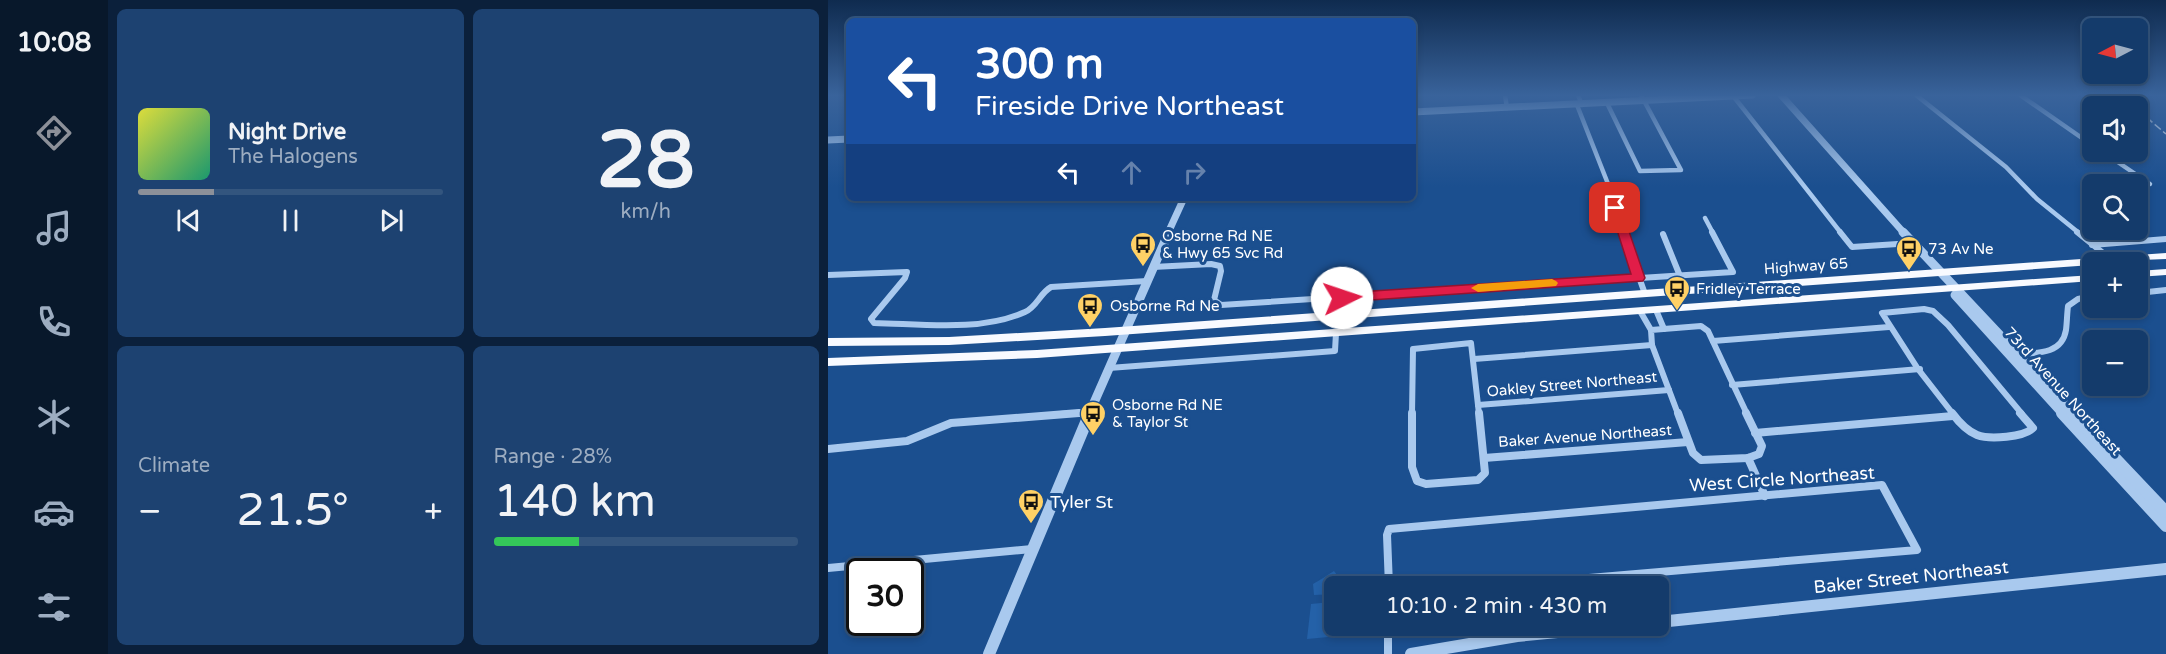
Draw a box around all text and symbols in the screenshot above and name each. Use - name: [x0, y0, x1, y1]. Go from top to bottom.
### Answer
- north arrow: [2082, 18, 2148, 84]
- map controls: [2082, 18, 2148, 396]
- text: 10:08: [17, 26, 91, 59]
- text: 300 m: [975, 39, 1104, 90]
- icon: left: [876, 42, 954, 120]
- text: Fireside Drive Northeast: [975, 90, 1284, 123]
- button: sound: [2082, 96, 2148, 162]
- icon: directions: [33, 112, 75, 154]
- text: 28: [597, 114, 695, 208]
- text: Night Drive: [228, 119, 346, 145]
- text: The Halogens: [228, 145, 358, 169]
- icon: left: [1052, 156, 1085, 189]
- icon: ahead: [1115, 156, 1148, 189]
- icon: right: [1178, 156, 1211, 189]
- button: search: [2082, 174, 2148, 240]
- pin: [1589, 182, 1640, 233]
- icon: arrive: [1598, 191, 1631, 224]
- text: km/h: [621, 200, 671, 224]
- icon: previous: [172, 204, 205, 237]
- icon: pause: [274, 204, 307, 237]
- icon: next: [375, 204, 408, 237]
- icon: music: [33, 207, 75, 249]
- place label: Osborne Rd NE & Hwy 65 Svc Rd: [1162, 227, 1283, 262]
- bus stop icon: Osborne Rd NE & Hwy 65 Svc Rd: [1128, 230, 1158, 268]
- bus stop icon: 73 Av Ne: [1894, 234, 1924, 272]
- place label: 73 Av Ne: [1928, 240, 1994, 258]
- button: +: [2082, 252, 2148, 318]
- street label: Highway 65: [1763, 254, 1849, 278]
- position arrow: [1310, 266, 1374, 330]
- bus stop icon: Fridley Terrace: [1662, 274, 1692, 312]
- place label: Fridley Terrace: [1696, 280, 1801, 298]
- bus stop icon: Osborne Rd Ne: [1075, 291, 1105, 329]
- place label: Osborne Rd Ne: [1110, 297, 1220, 315]
- icon: phone: [33, 301, 75, 343]
- street label: 73rd Avenue Northeast: [2001, 323, 2126, 459]
- button: −: [2082, 330, 2148, 396]
- street label: Oakley Street Northeast: [1486, 368, 1658, 400]
- icon: climate: [33, 396, 75, 438]
- place label: Osborne Rd NE & Taylor St: [1112, 396, 1223, 431]
- bus stop icon: Osborne Rd NE & Taylor St: [1078, 399, 1108, 437]
- street label: Baker Avenue Northeast: [1498, 421, 1673, 451]
- text: Range · 28%: [494, 445, 612, 469]
- text: Climate: [138, 454, 210, 478]
- street label: West Circle Northeast: [1689, 462, 1876, 496]
- text: 140 km: [494, 475, 656, 529]
- text: 21.5°: [236, 484, 349, 538]
- bus stop icon: Tyler St: [1016, 487, 1046, 525]
- icon: car: [33, 491, 75, 533]
- place label: Tyler St: [1050, 491, 1113, 513]
- text: −: [138, 492, 162, 531]
- text: +: [424, 492, 442, 531]
- street label: Baker Street Northeast: [1813, 556, 2010, 598]
- speed limit sign: 30: [846, 558, 924, 636]
- icon: filters: [33, 586, 75, 628]
- text: 10:10 · 2 min · 430 m: [1386, 593, 1607, 619]

